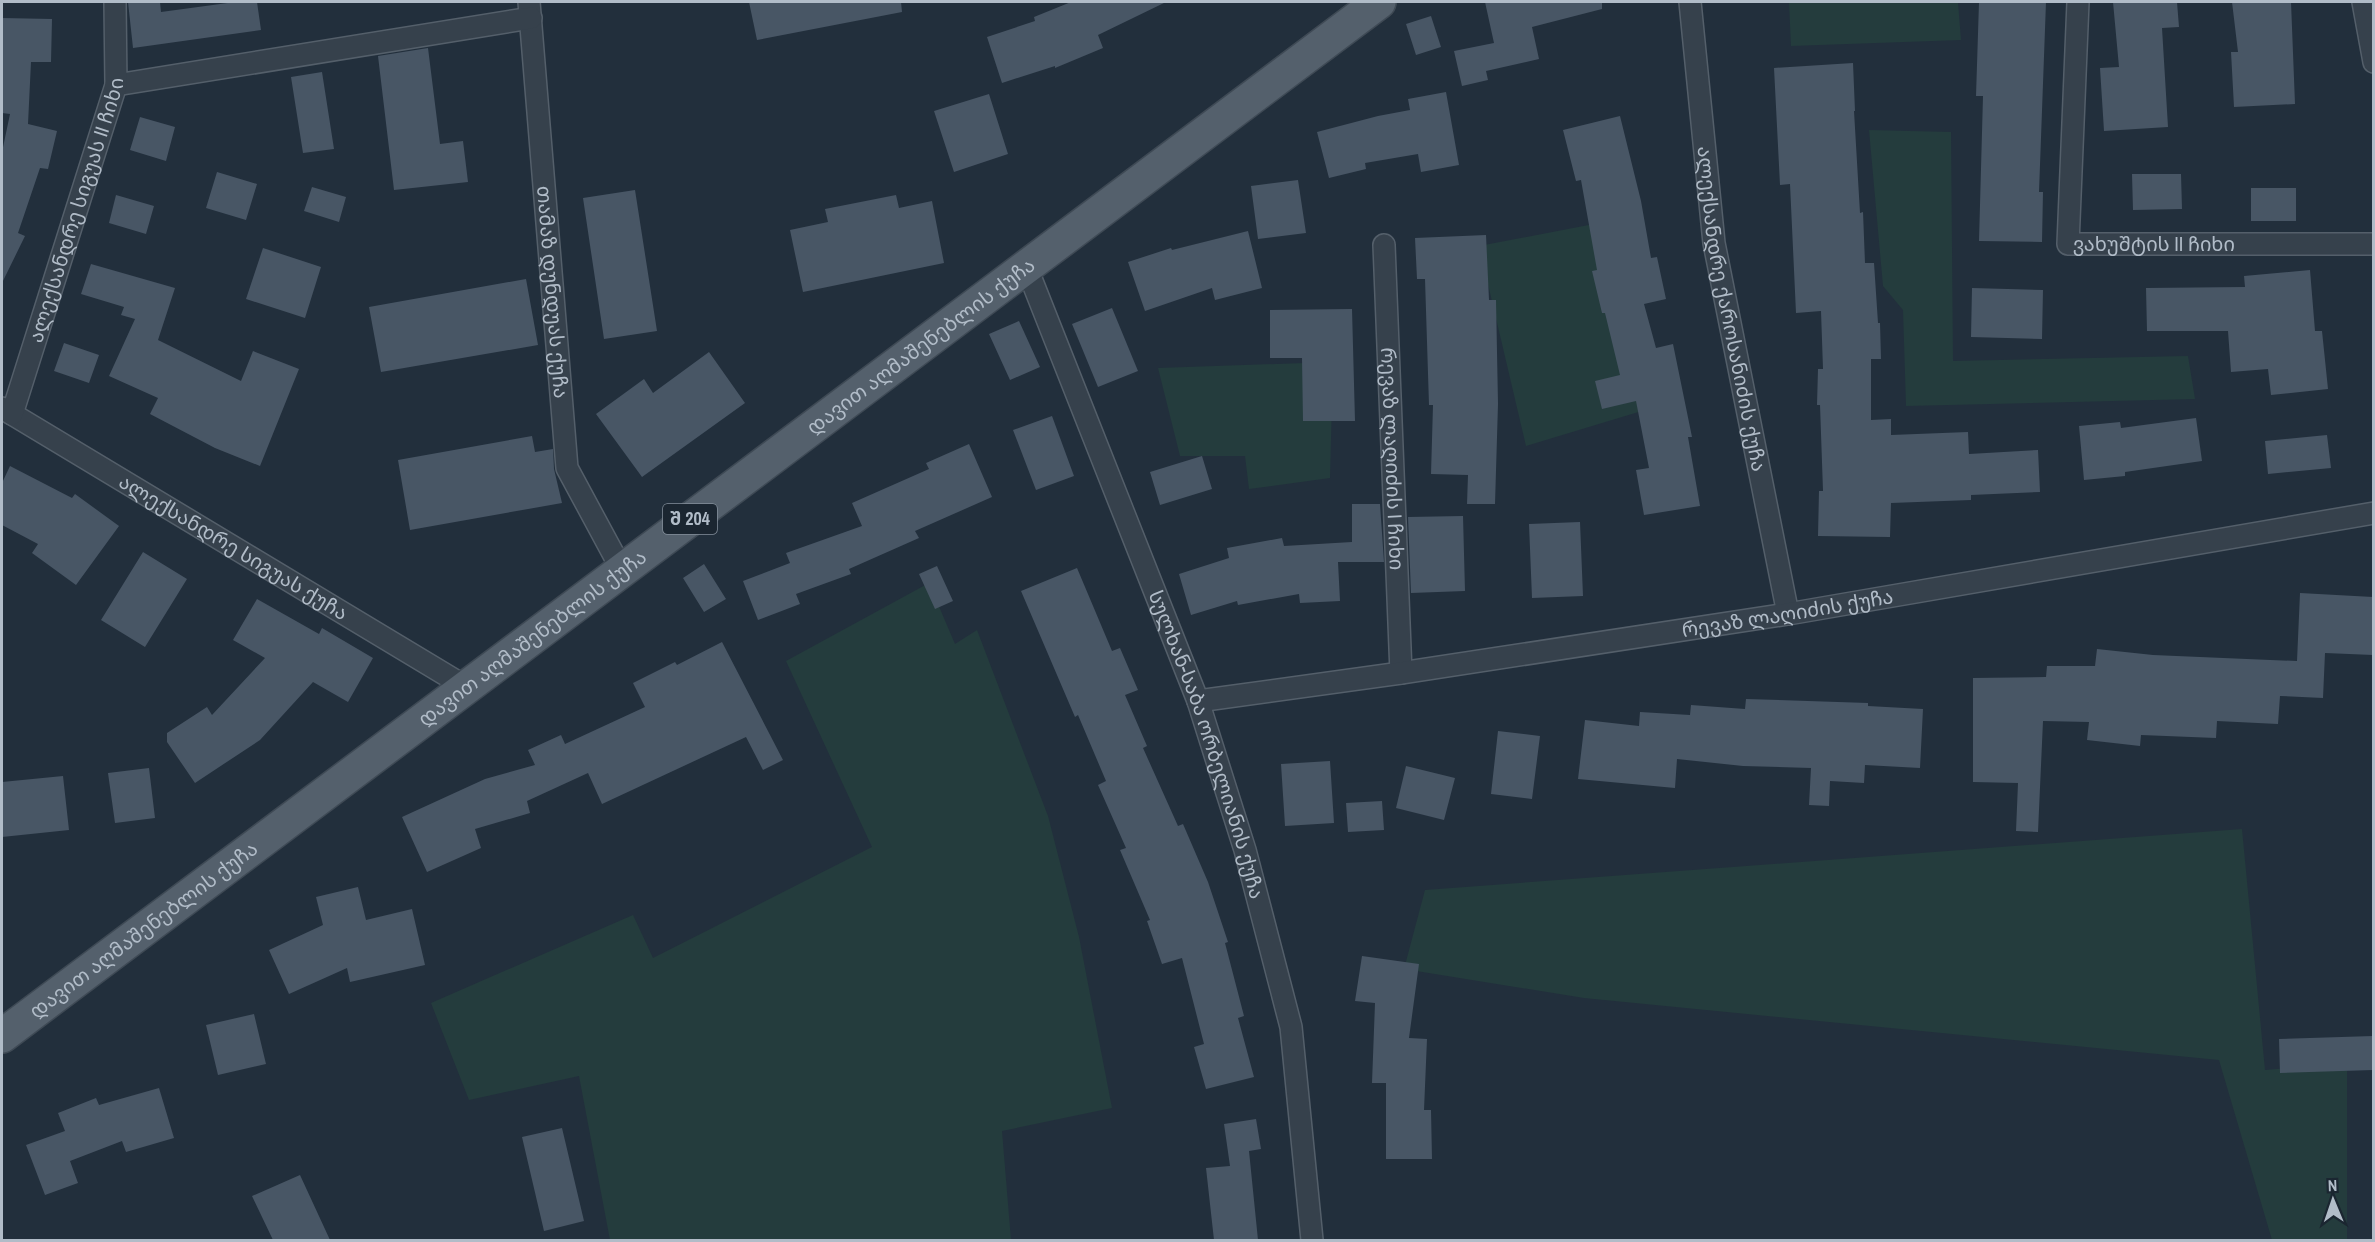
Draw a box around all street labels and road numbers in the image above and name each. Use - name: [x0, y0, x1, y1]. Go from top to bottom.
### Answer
- street label: ალექსანდრე სიგუას II ჩიხი: [21, 78, 129, 346]
- street label: ალექსანდრე ქაროსანიძის ქუჩა: [1691, 145, 1773, 474]
- street label: თამაზ დუნდუას ქუჩა: [531, 185, 575, 399]
- street label: ვახუშტის II ჩიხი: [2073, 230, 2235, 257]
- street label: დავით აღმაშენებლის ქუჩა: [801, 251, 1040, 440]
- street label: რევაზ ლაღიძის I ჩიხი: [1375, 347, 1411, 571]
- street label: ალექსანდრე სიგუას ქუჩა: [114, 467, 353, 626]
- road number: შ 204: [663, 504, 717, 534]
- street label: დავით აღმაშენებლის ქუჩა: [412, 543, 652, 732]
- street label: რევაზ ლაღიძის ქუჩა: [1680, 582, 1895, 643]
- street label: სულხან-საბა ორბელიანის ქუჩა: [1143, 586, 1271, 902]
- street label: დავით აღმაშენებლის ქუჩა: [23, 835, 263, 1024]

